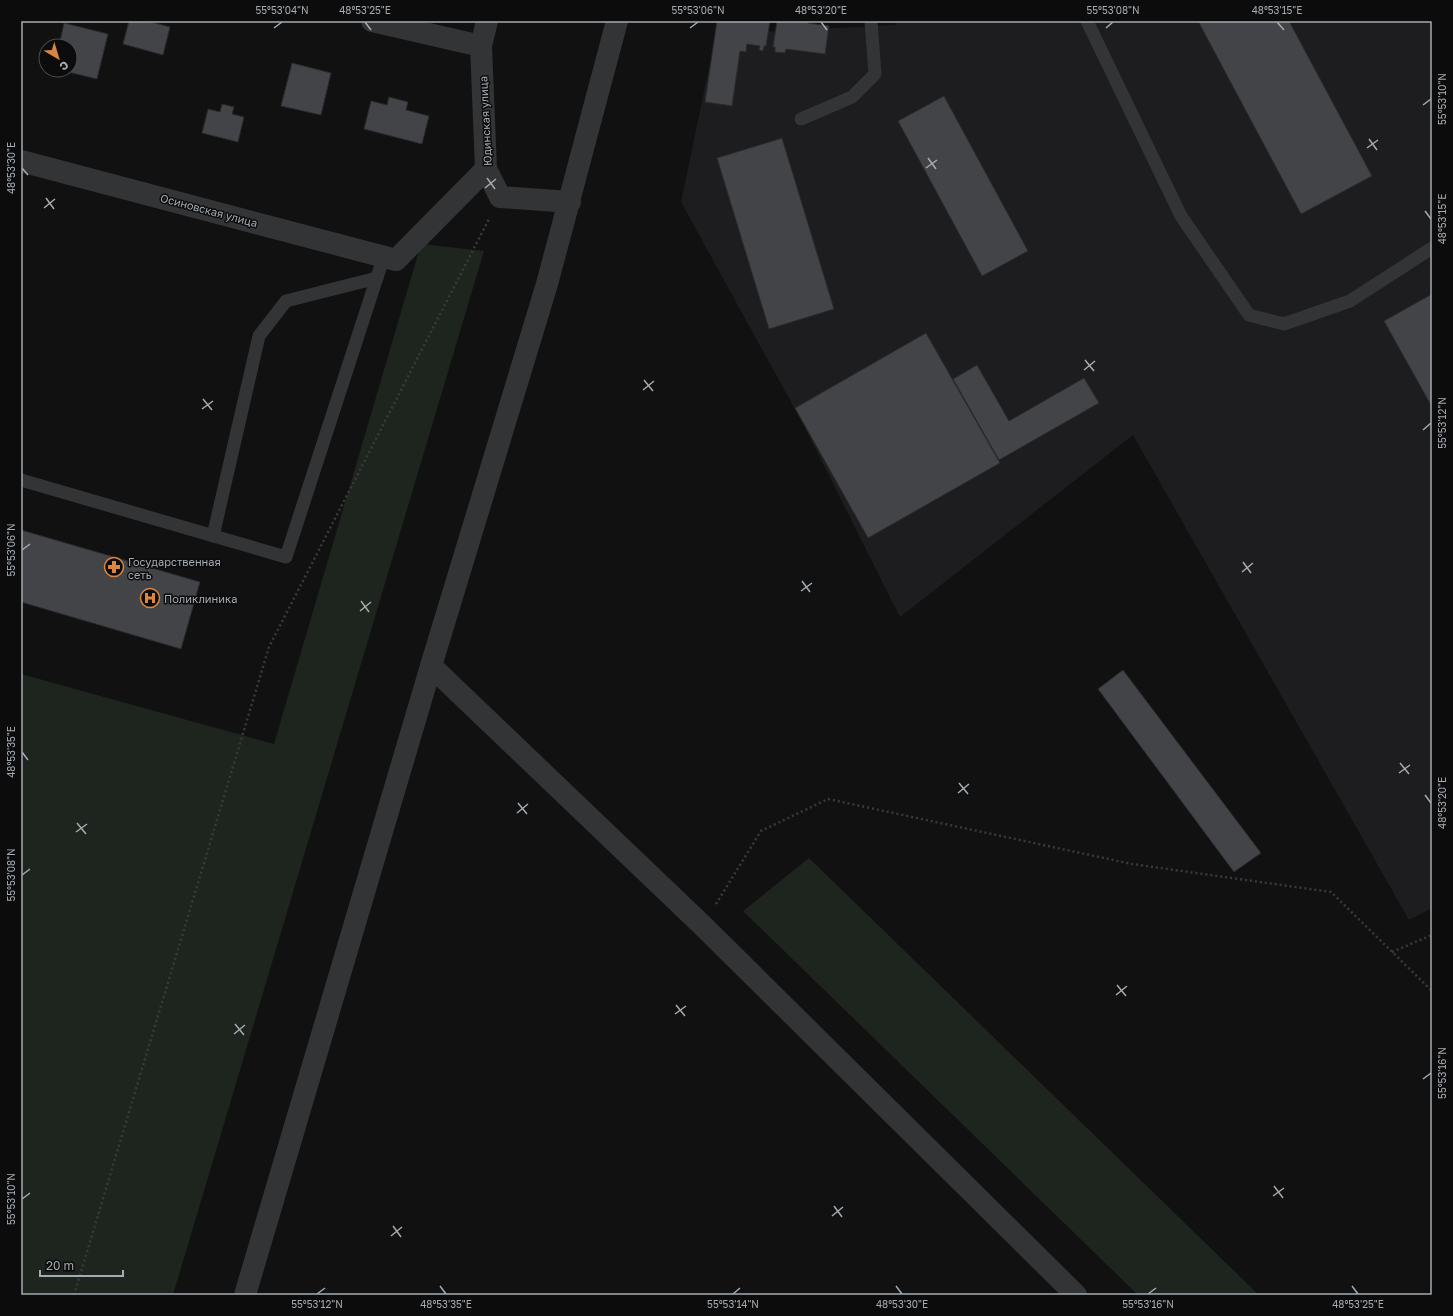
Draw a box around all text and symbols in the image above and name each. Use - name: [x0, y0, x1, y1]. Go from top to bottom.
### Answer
- text: 55°53'04"N: [255, 4, 309, 16]
- text: 48°53'25"E: [339, 4, 391, 16]
- text: 55°53'06"N: [671, 4, 725, 16]
- text: 48°53'20"E: [795, 4, 847, 16]
- text: 55°53'08"N: [1086, 4, 1140, 16]
- text: 48°53'15"E: [1252, 4, 1302, 16]
- north arrow: [38, 38, 78, 78]
- text: С: [57, 59, 72, 74]
- text: 55°53'10"N: [1436, 73, 1448, 125]
- street label: Юдинская улица: [476, 76, 494, 166]
- text: 48°53'30"E: [5, 142, 17, 194]
- street label: Осиновская улица: [159, 191, 259, 229]
- text: 48°53'15"E: [1436, 194, 1448, 244]
- text: 55°53'12"N: [1436, 397, 1448, 449]
- text: 55°53'06"N: [5, 523, 17, 577]
- place label: Государственная сеть: [128, 555, 221, 581]
- pharmacy icon: Государственная сеть: [103, 556, 125, 578]
- hospital icon: Поликлиника: [139, 587, 161, 609]
- place label: Поликлиника: [164, 592, 237, 605]
- text: 48°53'35"E: [5, 726, 17, 778]
- text: 48°53'20"E: [1436, 777, 1448, 829]
- text: 55°53'08"N: [5, 848, 17, 902]
- text: 55°53'16"N: [1436, 1047, 1448, 1099]
- text: 55°53'10"N: [5, 1173, 17, 1225]
- scale bar: [40, 1252, 123, 1278]
- text: 20 m: [46, 1258, 74, 1273]
- text: 55°53'12"N: [291, 1298, 343, 1310]
- text: 48°53'35"E: [420, 1298, 472, 1310]
- text: 55°53'14"N: [707, 1298, 759, 1310]
- text: 48°53'30"E: [876, 1298, 928, 1310]
- text: 55°53'16"N: [1122, 1298, 1174, 1310]
- text: 48°53'25"E: [1332, 1298, 1384, 1310]

